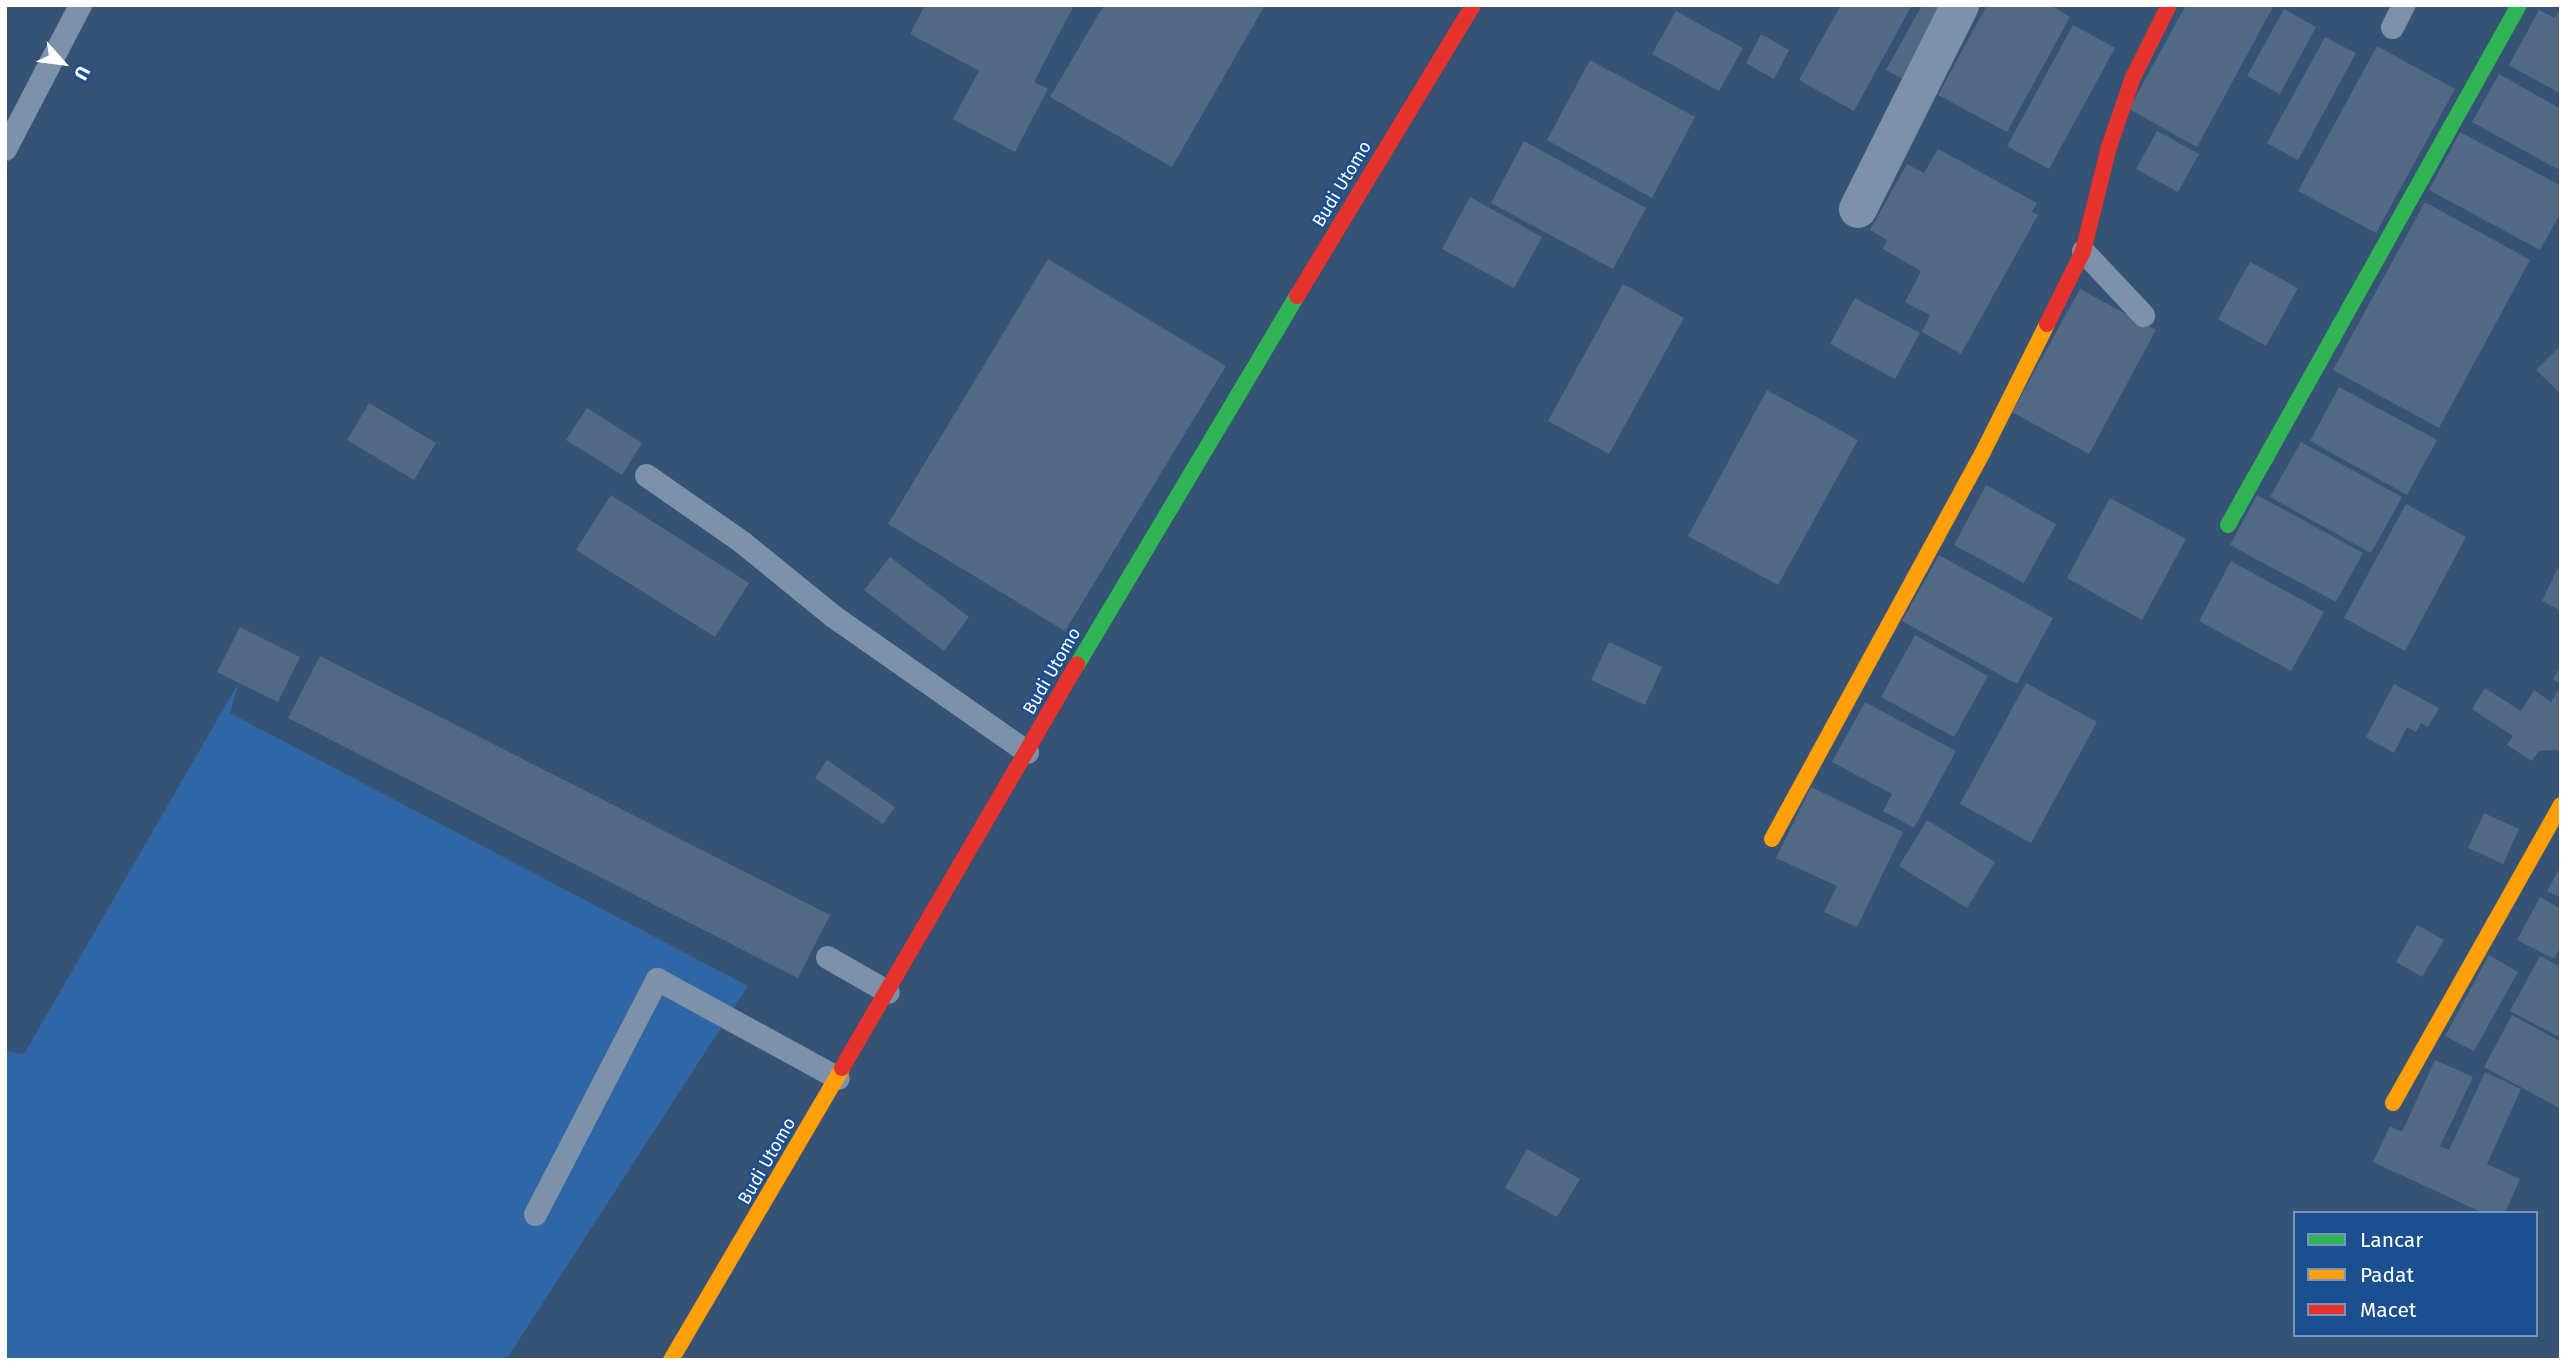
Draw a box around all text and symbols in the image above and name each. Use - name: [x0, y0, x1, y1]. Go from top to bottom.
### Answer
- north arrow: [28, 28, 98, 98]
- text: U: [69, 62, 95, 84]
- street label: Budi Utomo: [1308, 137, 1376, 231]
- street label: Budi Utomo: [1018, 624, 1086, 718]
- street label: Budi Utomo: [733, 1114, 801, 1208]
- legend: [2293, 1211, 2538, 1337]
- text: Lancar: [2360, 1227, 2423, 1253]
- text: Padat: [2360, 1262, 2414, 1288]
- text: Macet: [2360, 1297, 2416, 1323]

